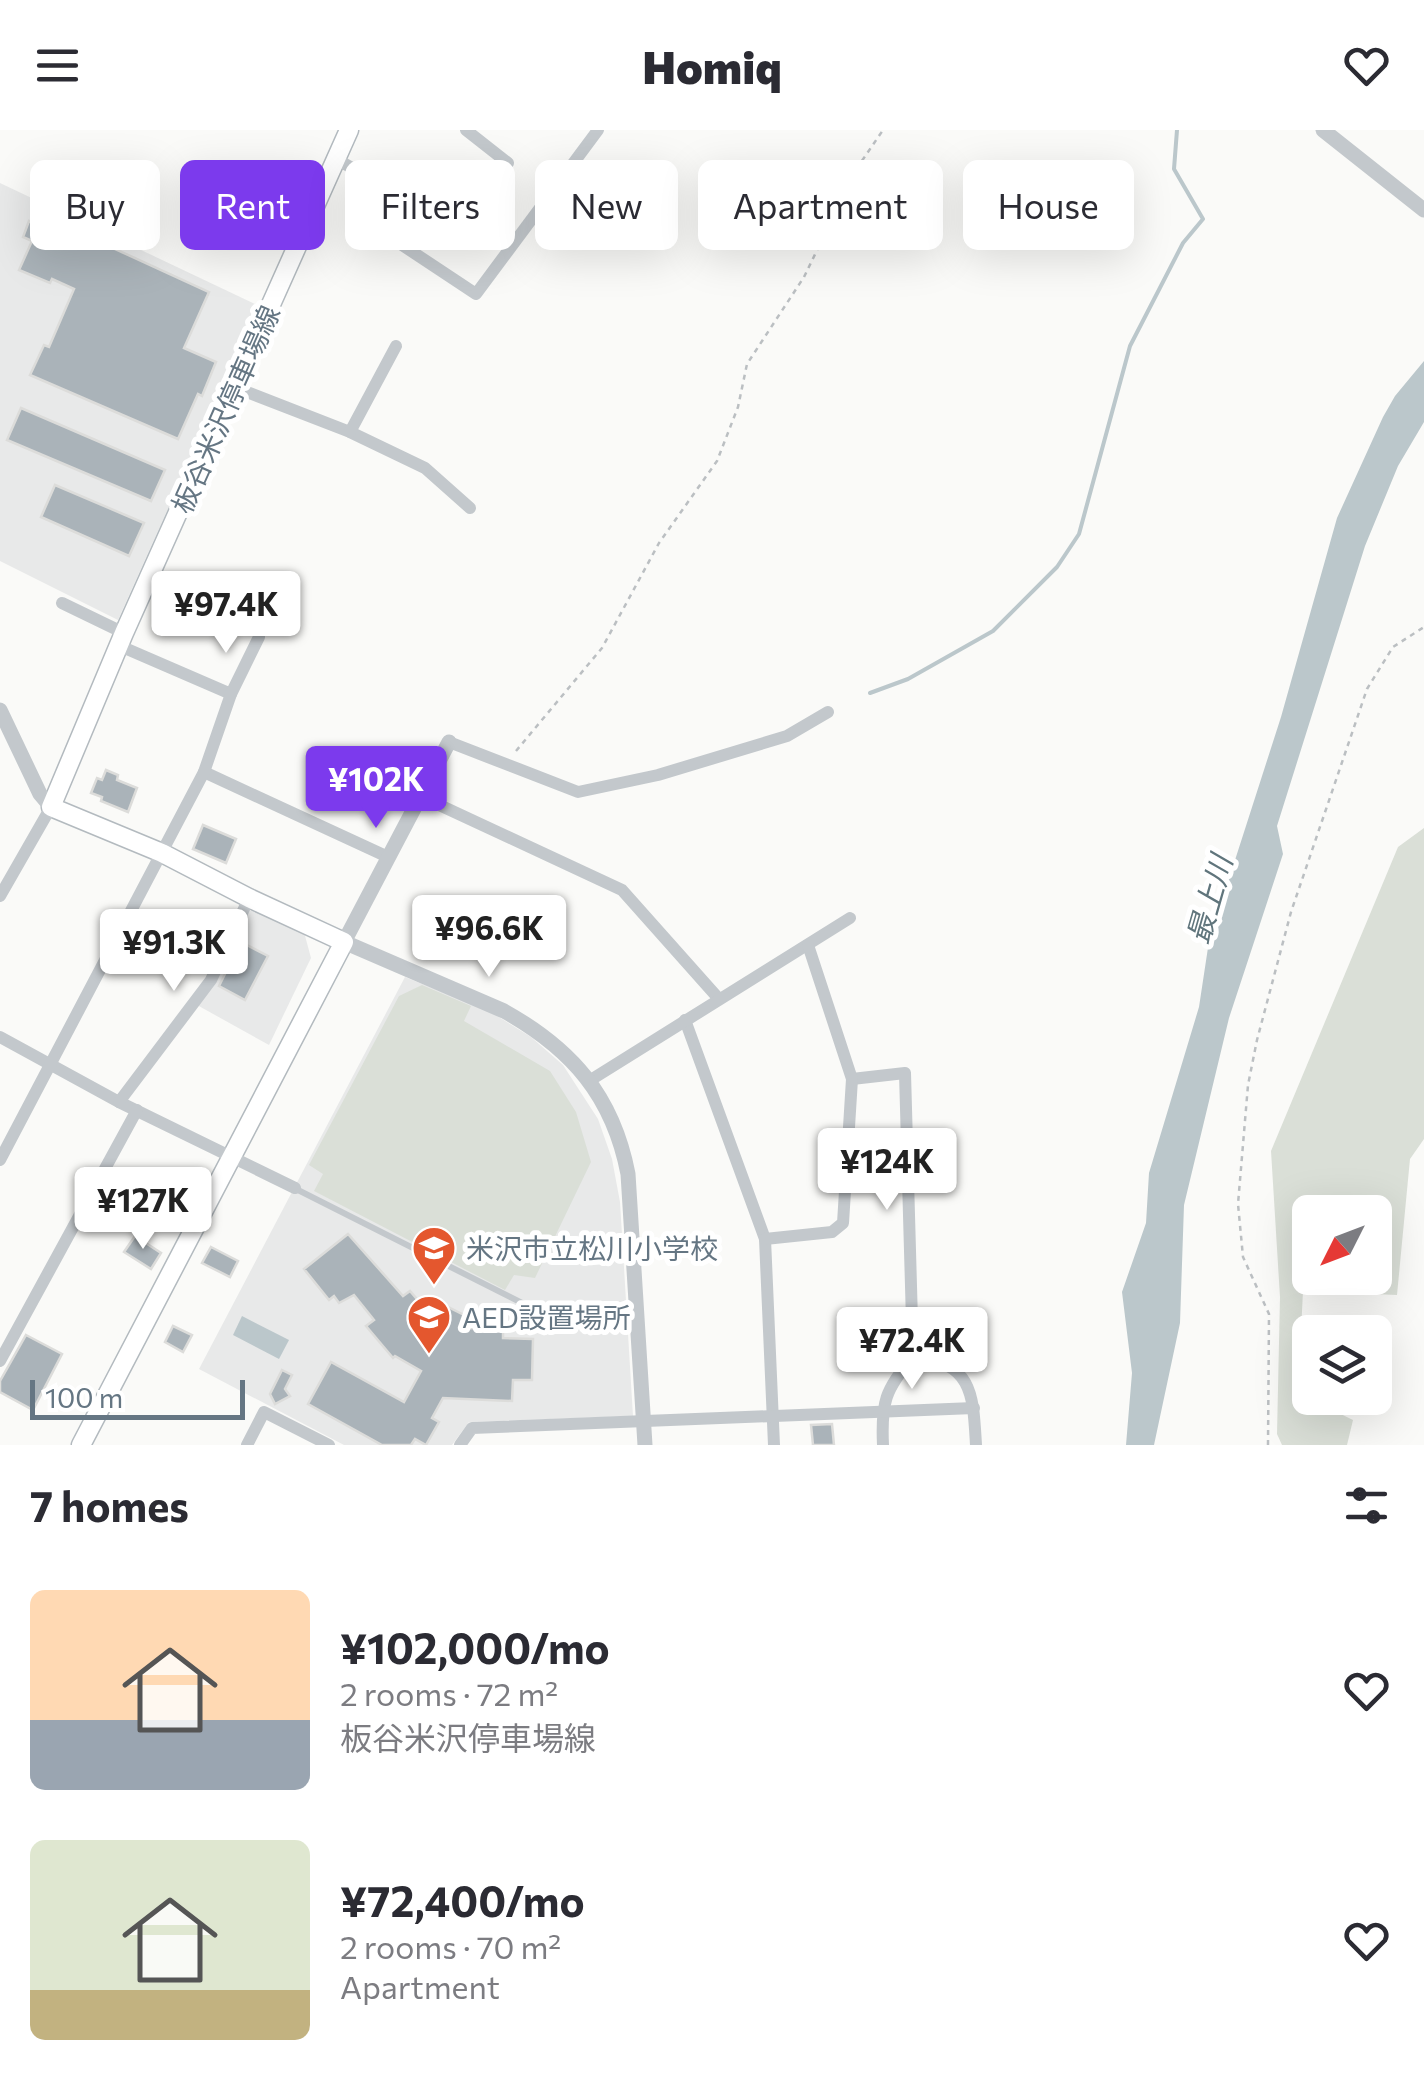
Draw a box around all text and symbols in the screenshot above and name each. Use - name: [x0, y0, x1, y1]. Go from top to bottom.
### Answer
- icon: menu: [30, 38, 85, 93]
- text: Homiq: [642, 38, 782, 93]
- icon: heart: [1339, 38, 1394, 93]
- chip: Buy: [30, 160, 160, 250]
- chip: Rent: [180, 160, 325, 250]
- chip: Filters: [345, 160, 515, 250]
- chip: New: [535, 160, 678, 250]
- chip: Apartment: [698, 160, 943, 250]
- chip: House: [963, 160, 1134, 250]
- street label: 板谷米沢停車場線: [164, 300, 286, 518]
- pin: ¥97.4K: [145, 571, 307, 656]
- text: ¥97.4K: [173, 583, 279, 623]
- pin: ¥102K: [306, 746, 446, 831]
- text: ¥102K: [328, 758, 424, 798]
- water label: 最上川: [1178, 848, 1239, 947]
- pin: ¥96.6K: [408, 895, 570, 980]
- text: ¥96.6K: [434, 907, 544, 947]
- pin: ¥91.3K: [93, 909, 255, 994]
- text: ¥91.3K: [122, 921, 226, 961]
- pin: ¥124K: [817, 1128, 957, 1213]
- text: ¥124K: [840, 1140, 934, 1180]
- pin: ¥127K: [73, 1167, 213, 1252]
- text: ¥127K: [97, 1179, 189, 1219]
- north arrow: [1292, 1195, 1392, 1295]
- map controls: [1292, 1195, 1392, 1415]
- school or university icon: 米沢市立松川小学校: [411, 1225, 457, 1286]
- place label: 米沢市立松川小学校: [466, 1231, 718, 1265]
- school or university icon: AED設置場所: [406, 1294, 452, 1355]
- place label: AED設置場所: [462, 1300, 631, 1334]
- pin: ¥72.4K: [831, 1307, 993, 1392]
- button: layers: [1292, 1315, 1392, 1415]
- text: ¥72.4K: [859, 1319, 965, 1359]
- scale bar: [30, 1375, 245, 1420]
- text: 100 m: [45, 1380, 123, 1414]
- icon: filters: [1339, 1478, 1394, 1533]
- text: 7 homes: [30, 1479, 189, 1531]
- text: ¥102,000/mo: [340, 1621, 610, 1673]
- icon: home: [110, 1630, 230, 1750]
- icon: heart: [1339, 1663, 1394, 1718]
- text: 2 rooms · 72 m²: [340, 1673, 558, 1713]
- text: 板谷米沢停車場線: [340, 1717, 596, 1757]
- text: ¥72,400/mo: [340, 1874, 585, 1926]
- icon: home: [110, 1880, 230, 2000]
- icon: heart: [1339, 1913, 1394, 1968]
- text: 2 rooms · 70 m²: [340, 1926, 561, 1966]
- text: Apartment: [340, 1966, 500, 2006]

